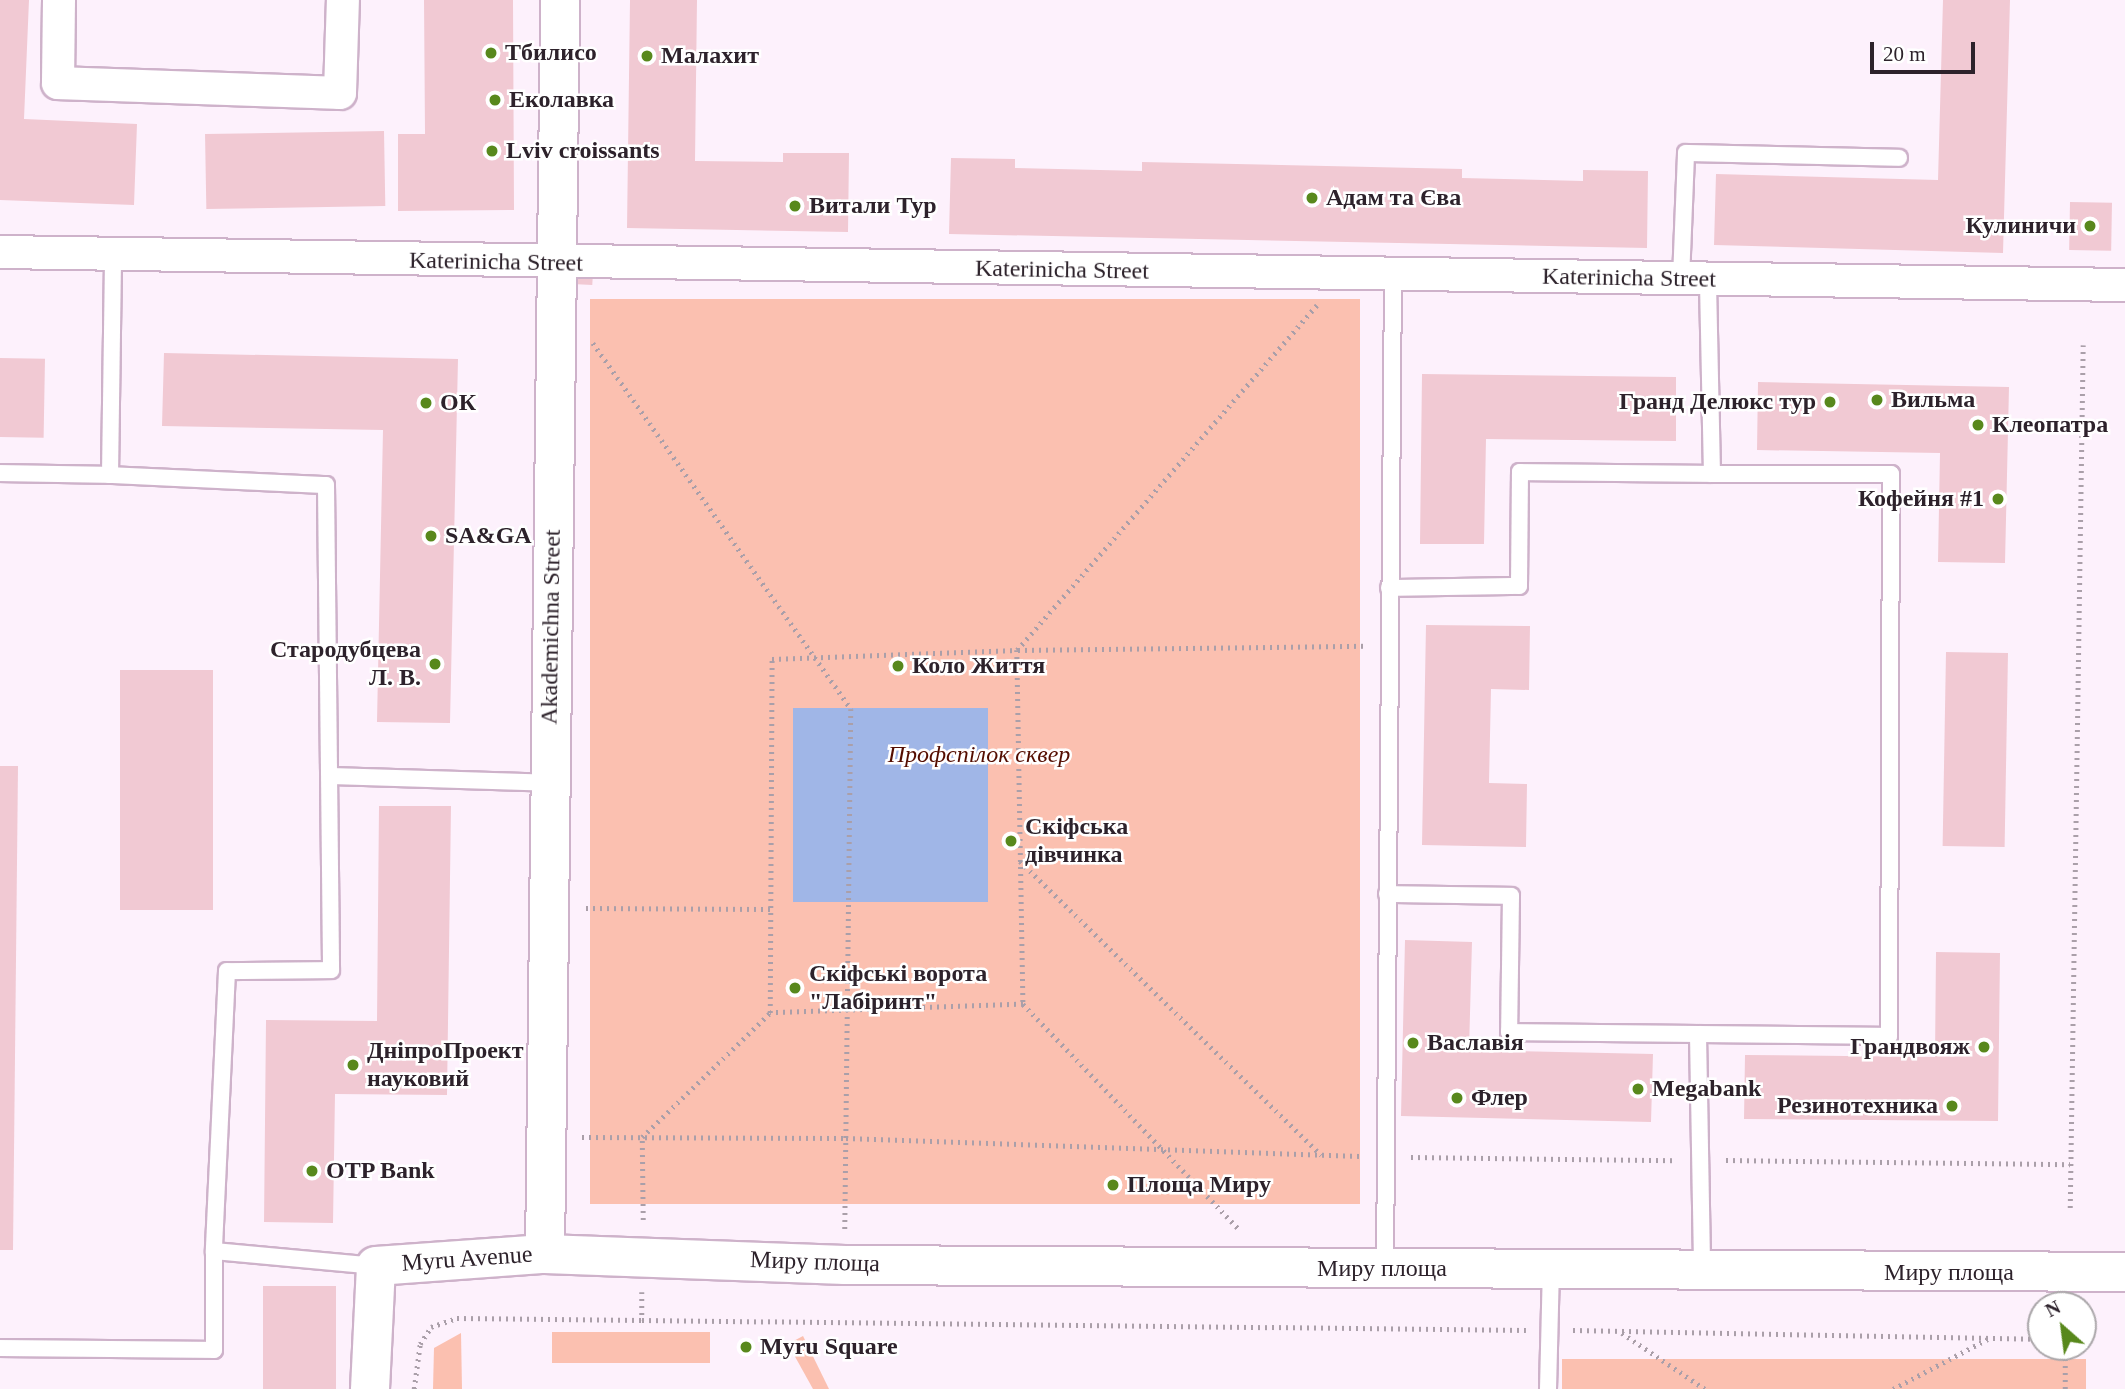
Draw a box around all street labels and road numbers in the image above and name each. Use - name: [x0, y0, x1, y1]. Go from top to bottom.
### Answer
- street label: Katerinicha Street: [409, 246, 583, 278]
- street label: Katerinicha Street: [975, 254, 1149, 286]
- street label: Katerinicha Street: [1542, 262, 1716, 294]
- street label: Akademichna Street: [535, 529, 567, 725]
- street label: Myru Avenue: [400, 1240, 534, 1278]
- street label: Миру площа: [750, 1245, 880, 1279]
- street label: Миру площа: [1317, 1255, 1447, 1283]
- street label: Миру площа: [1884, 1259, 2014, 1287]

